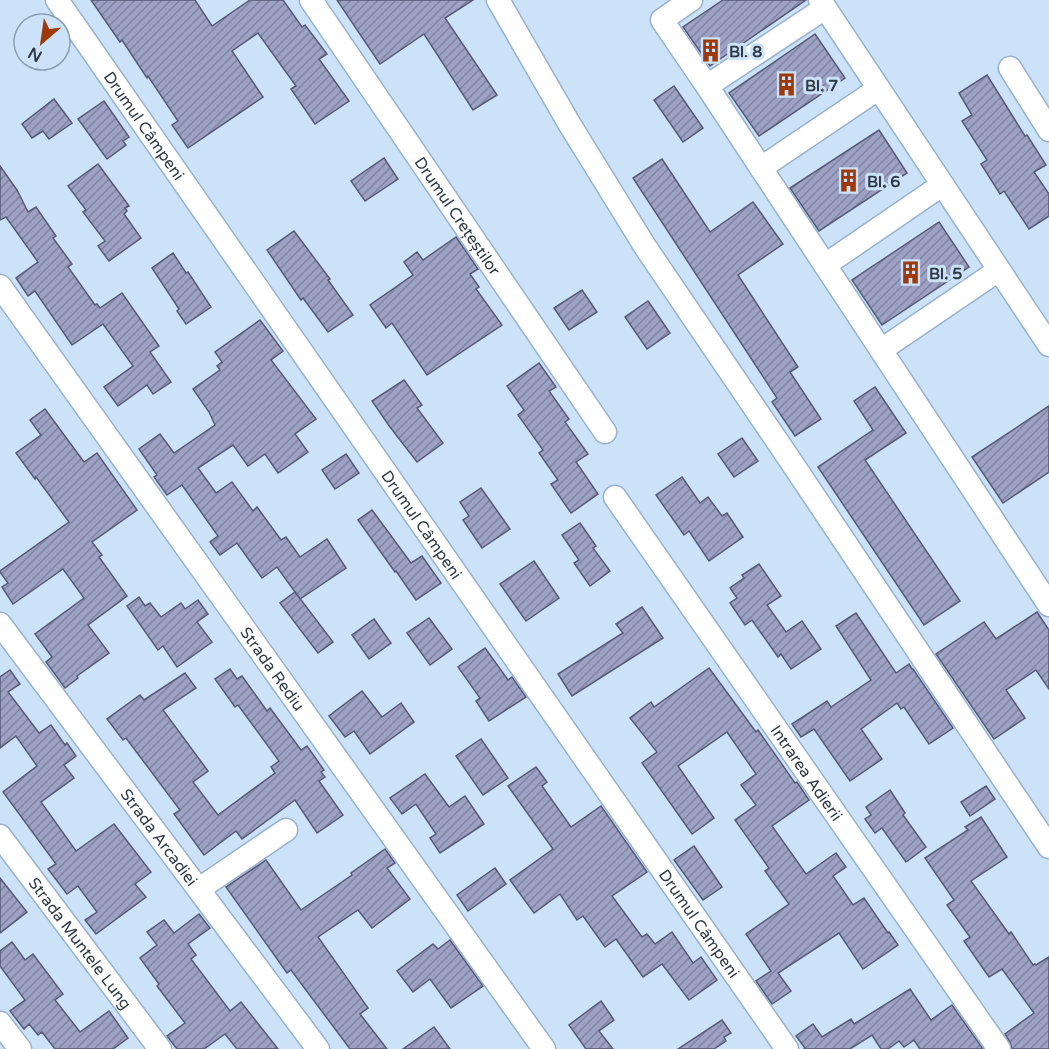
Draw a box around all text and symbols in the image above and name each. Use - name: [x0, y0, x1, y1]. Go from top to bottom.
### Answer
- north arrow: [12, 12, 72, 72]
- building icon: Bl. 8: [698, 38, 724, 64]
- text: N: [25, 42, 46, 66]
- place label: Bl. 8: [729, 42, 762, 62]
- street label: Drumul Câmpeni: [99, 68, 188, 184]
- building icon: Bl. 7: [774, 72, 800, 98]
- place label: Bl. 7: [805, 76, 838, 96]
- street label: Drumul Crețeștilor: [410, 153, 505, 280]
- building icon: Bl. 6: [836, 168, 862, 194]
- place label: Bl. 6: [867, 172, 900, 192]
- building icon: Bl. 5: [898, 260, 924, 286]
- place label: Bl. 5: [929, 264, 962, 284]
- street label: Drumul Câmpeni: [376, 467, 466, 583]
- street label: Strada Rediu: [235, 623, 309, 715]
- street label: Intrarea Adierii: [766, 722, 846, 825]
- street label: Strada Arcadiei: [116, 785, 201, 890]
- street label: Drumul Câmpeni: [654, 866, 744, 982]
- street label: Strada Muntele Lung: [24, 874, 136, 1014]

